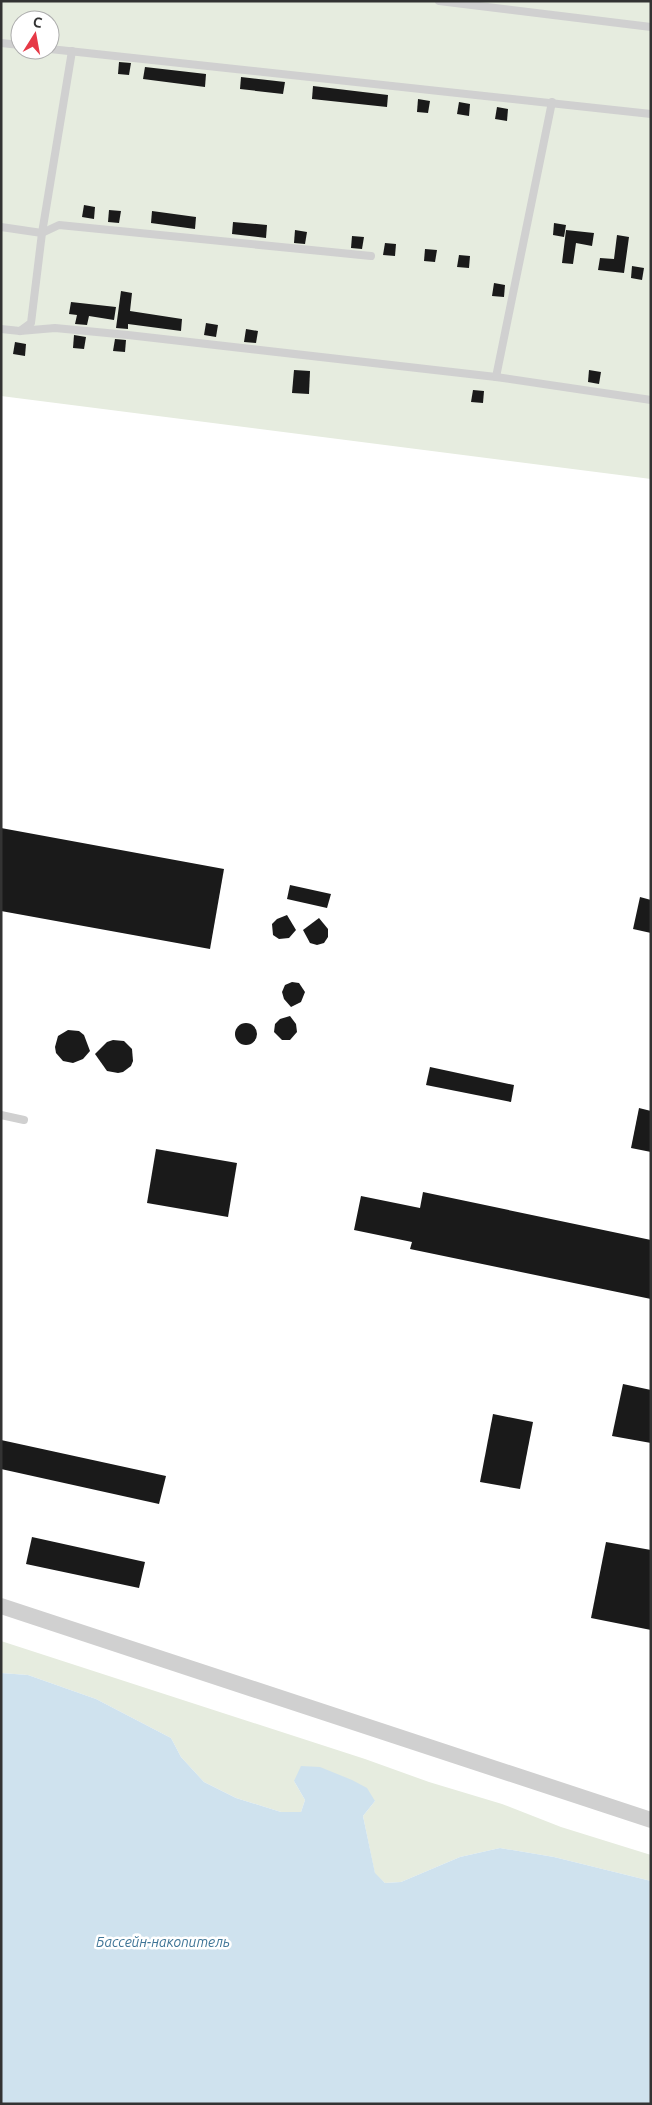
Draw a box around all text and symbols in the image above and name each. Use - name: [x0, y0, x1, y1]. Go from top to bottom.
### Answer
- north arrow: [10, 10, 60, 60]
- text: С: [32, 14, 43, 31]
- water label: Бассейн-накопитель: [96, 1934, 230, 1950]

